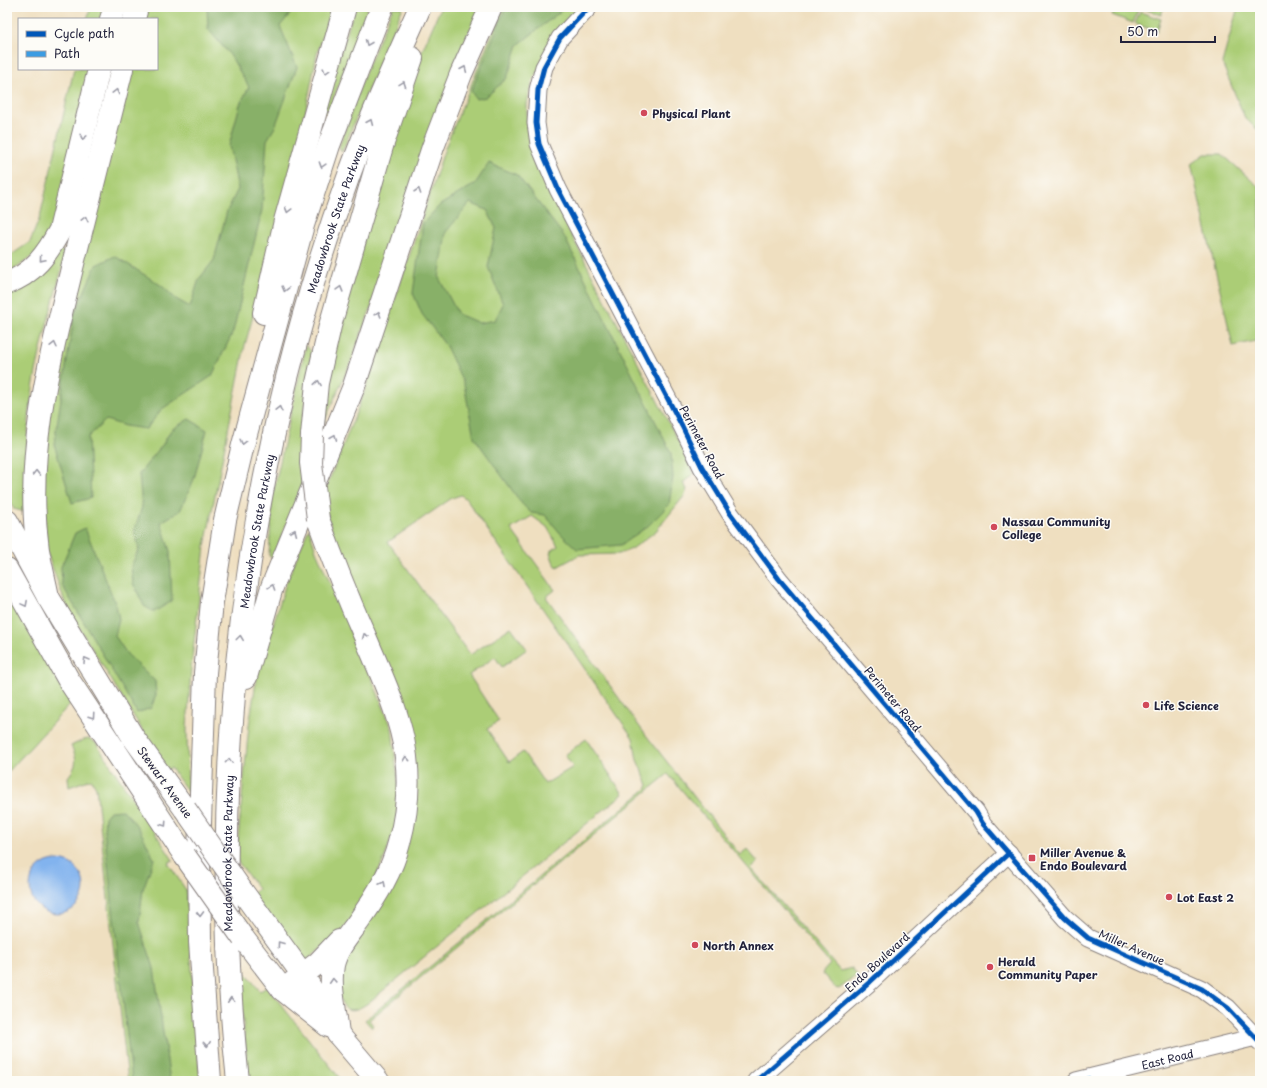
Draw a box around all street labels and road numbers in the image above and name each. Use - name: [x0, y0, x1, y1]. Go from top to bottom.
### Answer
- street label: Meadowbrook State Parkway: [302, 141, 369, 295]
- street label: Perimeter Road: [676, 402, 729, 482]
- street label: Meadowbrook State Parkway: [235, 452, 278, 610]
- street label: Perimeter Road: [861, 663, 926, 736]
- street label: Stewart Avenue: [133, 743, 197, 821]
- street label: Meadowbrook State Parkway: [218, 775, 237, 932]
- street label: Miller Avenue: [1096, 925, 1168, 969]
- street label: Endo Boulevard: [841, 928, 913, 996]
- street label: East Road: [1139, 1044, 1195, 1073]

